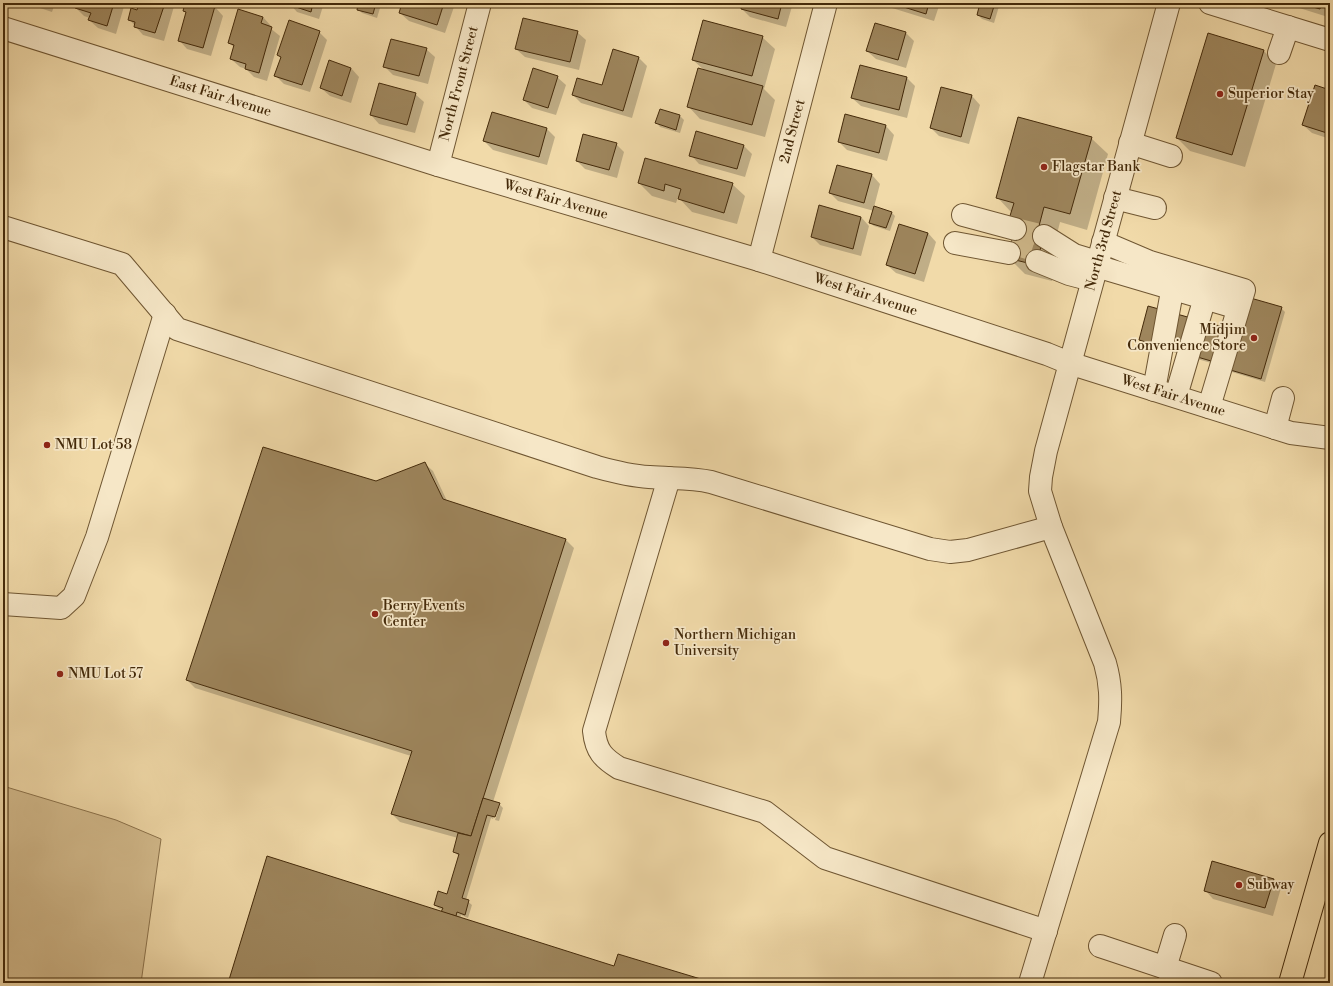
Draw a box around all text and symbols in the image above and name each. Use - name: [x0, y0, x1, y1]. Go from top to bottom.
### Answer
- street label: North Front Street: [436, 24, 483, 143]
- street label: East Fair Avenue: [167, 72, 274, 121]
- place label: Superior Stay: [1228, 85, 1314, 103]
- marker: Superior Stay: [1215, 89, 1225, 99]
- street label: 2nd Street: [776, 97, 810, 165]
- place label: Flagstar Bank: [1052, 158, 1140, 176]
- marker: Flagstar Bank: [1039, 162, 1049, 172]
- street label: West Fair Avenue: [500, 176, 610, 224]
- street label: North 3rd Street: [1081, 188, 1126, 293]
- street label: West Fair Avenue: [810, 269, 920, 320]
- place label: Midjim Convenience Store: [1127, 321, 1246, 355]
- marker: Midjim Convenience Store: [1249, 333, 1259, 343]
- street label: West Fair Avenue: [1118, 371, 1228, 421]
- place label: NMU Lot 58: [55, 436, 132, 454]
- marker: NMU Lot 58: [42, 440, 52, 450]
- place label: Berry Events Center: [382, 597, 465, 631]
- marker: Berry Events Center: [370, 609, 380, 619]
- place label: Northern Michigan University: [674, 626, 797, 660]
- marker: Northern Michigan University: [661, 638, 671, 648]
- place label: NMU Lot 57: [68, 665, 143, 683]
- marker: NMU Lot 57: [55, 669, 65, 679]
- place label: Subway: [1247, 876, 1295, 894]
- marker: Subway: [1234, 880, 1244, 890]

